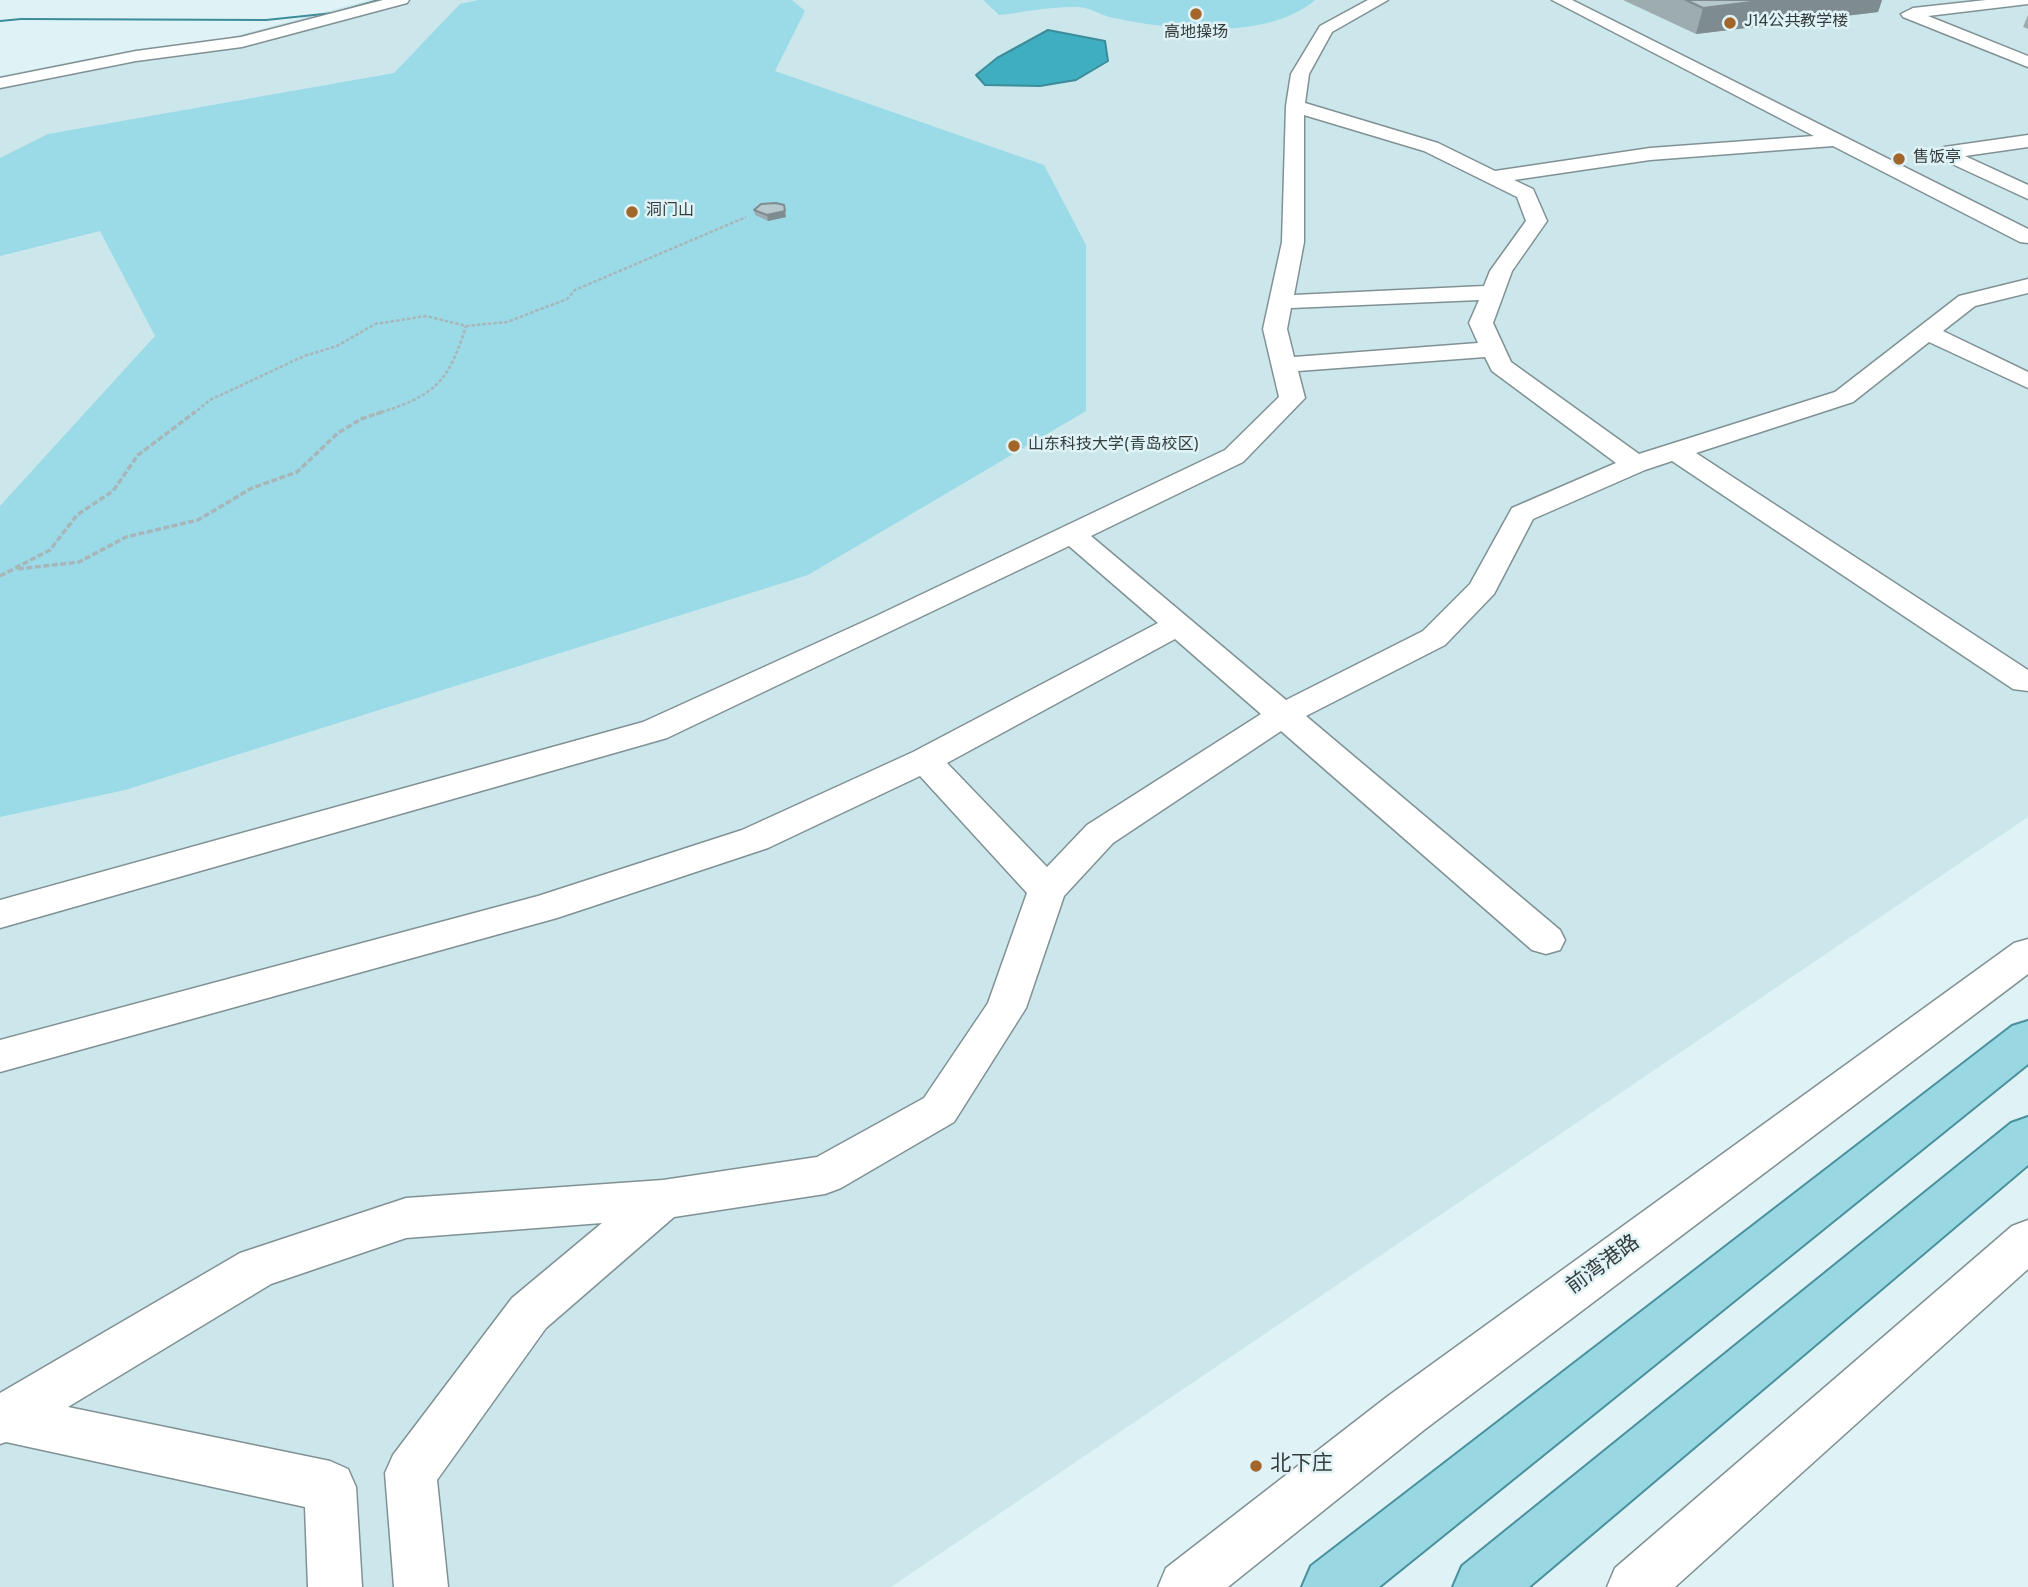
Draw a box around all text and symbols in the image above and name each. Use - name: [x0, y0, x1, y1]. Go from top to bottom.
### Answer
- marker: 高地操场: [1188, 6, 1204, 22]
- place label: J14公共教学楼: [1744, 13, 1848, 33]
- marker: J14公共教学楼: [1722, 15, 1738, 31]
- place label: 高地操场: [1164, 24, 1228, 44]
- place label: 售饭亭: [1913, 149, 1961, 169]
- marker: 售饭亭: [1891, 151, 1907, 167]
- place label: 洞门山: [646, 202, 694, 222]
- marker: 洞门山: [624, 204, 640, 220]
- place label: 山东科技大学(青岛校区): [1028, 436, 1199, 456]
- marker: 山东科技大学(青岛校区): [1006, 438, 1022, 454]
- street label: 前湾港路: [1563, 1231, 1645, 1301]
- place label: 北下庄: [1270, 1453, 1333, 1479]
- marker: 北下庄: [1248, 1458, 1264, 1474]

